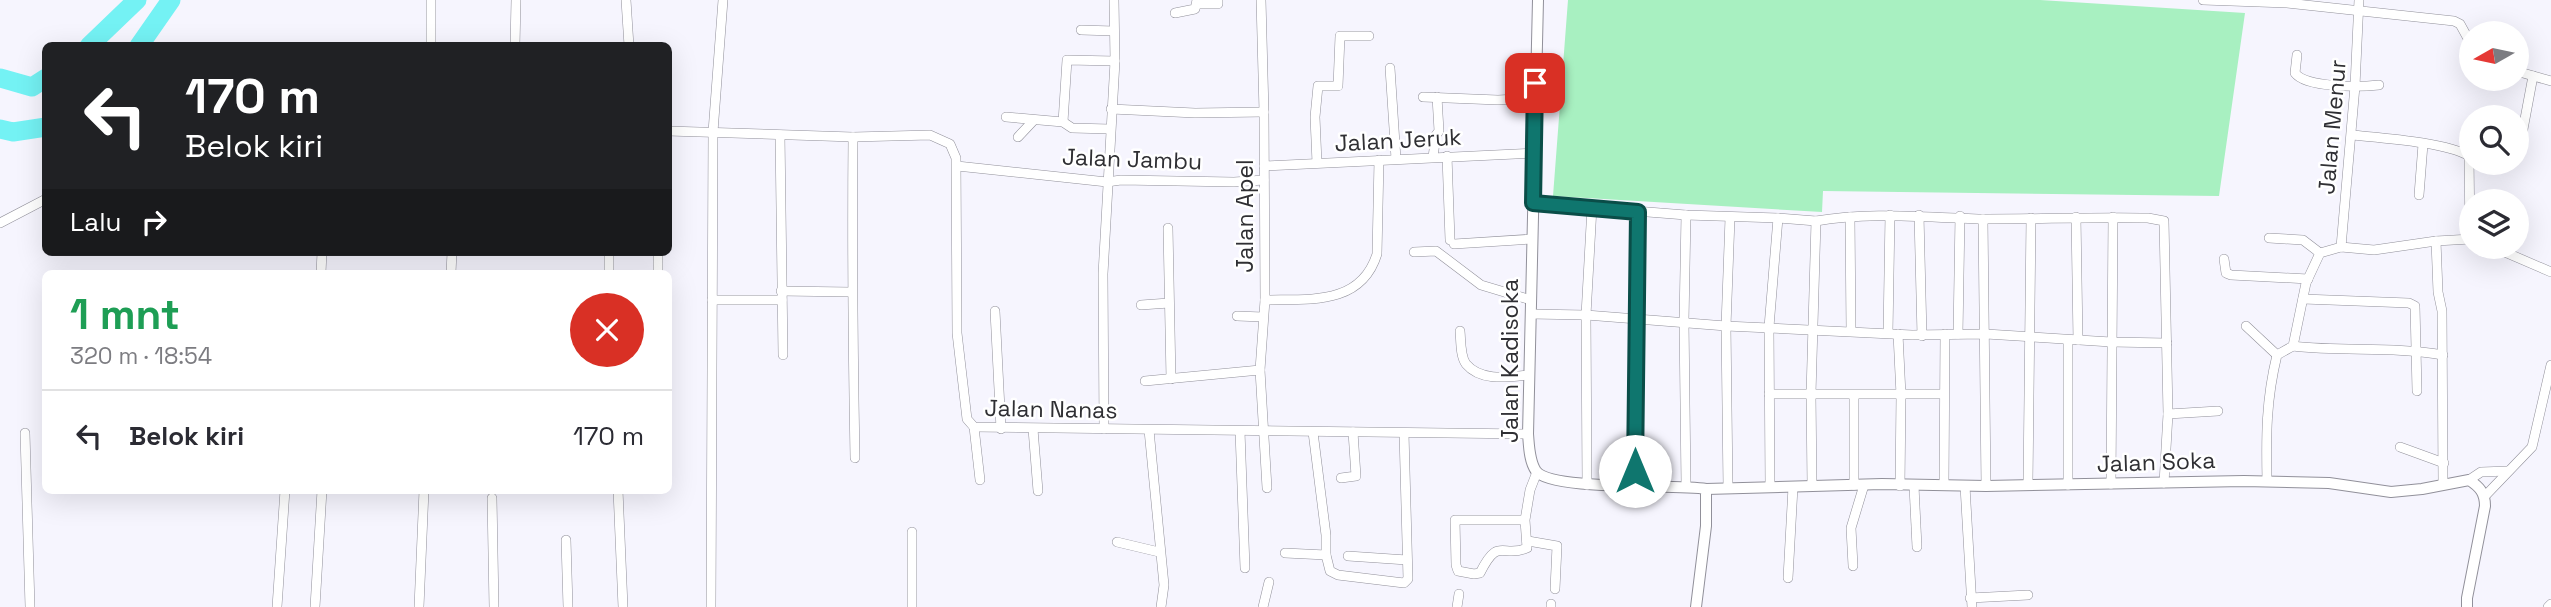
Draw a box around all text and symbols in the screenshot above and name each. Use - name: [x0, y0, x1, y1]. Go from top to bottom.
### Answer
- north arrow: [2459, 21, 2529, 91]
- map controls: [2459, 21, 2529, 259]
- pin: [1505, 53, 1565, 113]
- street label: Jalan Menur: [2311, 58, 2353, 196]
- icon: arrive: [1516, 64, 1554, 102]
- text: 170 m: [185, 65, 320, 127]
- icon: left: [70, 70, 161, 161]
- button: search: [2459, 105, 2529, 175]
- street label: Jalan Jeruk: [1334, 122, 1462, 158]
- text: Belok kiri: [185, 126, 323, 166]
- street label: Jalan Jambu: [1061, 142, 1203, 176]
- street label: Jalan Apel: [1230, 159, 1260, 273]
- button: layers: [2459, 189, 2529, 259]
- icon: right: [135, 203, 173, 241]
- text: Lalu: [70, 205, 121, 239]
- street label: Jalan Kadisoka: [1495, 279, 1525, 443]
- text: 1 mnt: [70, 288, 180, 341]
- button: close: [570, 293, 644, 367]
- text: 320 m · 18:54: [70, 341, 212, 371]
- street label: Jalan Nanas: [984, 393, 1118, 425]
- icon: left: [70, 417, 108, 455]
- text: Belok kiri: [129, 419, 244, 453]
- text: 170 m: [573, 419, 644, 453]
- position arrow: [1598, 434, 1672, 508]
- street label: Jalan Soka: [2096, 445, 2216, 479]

